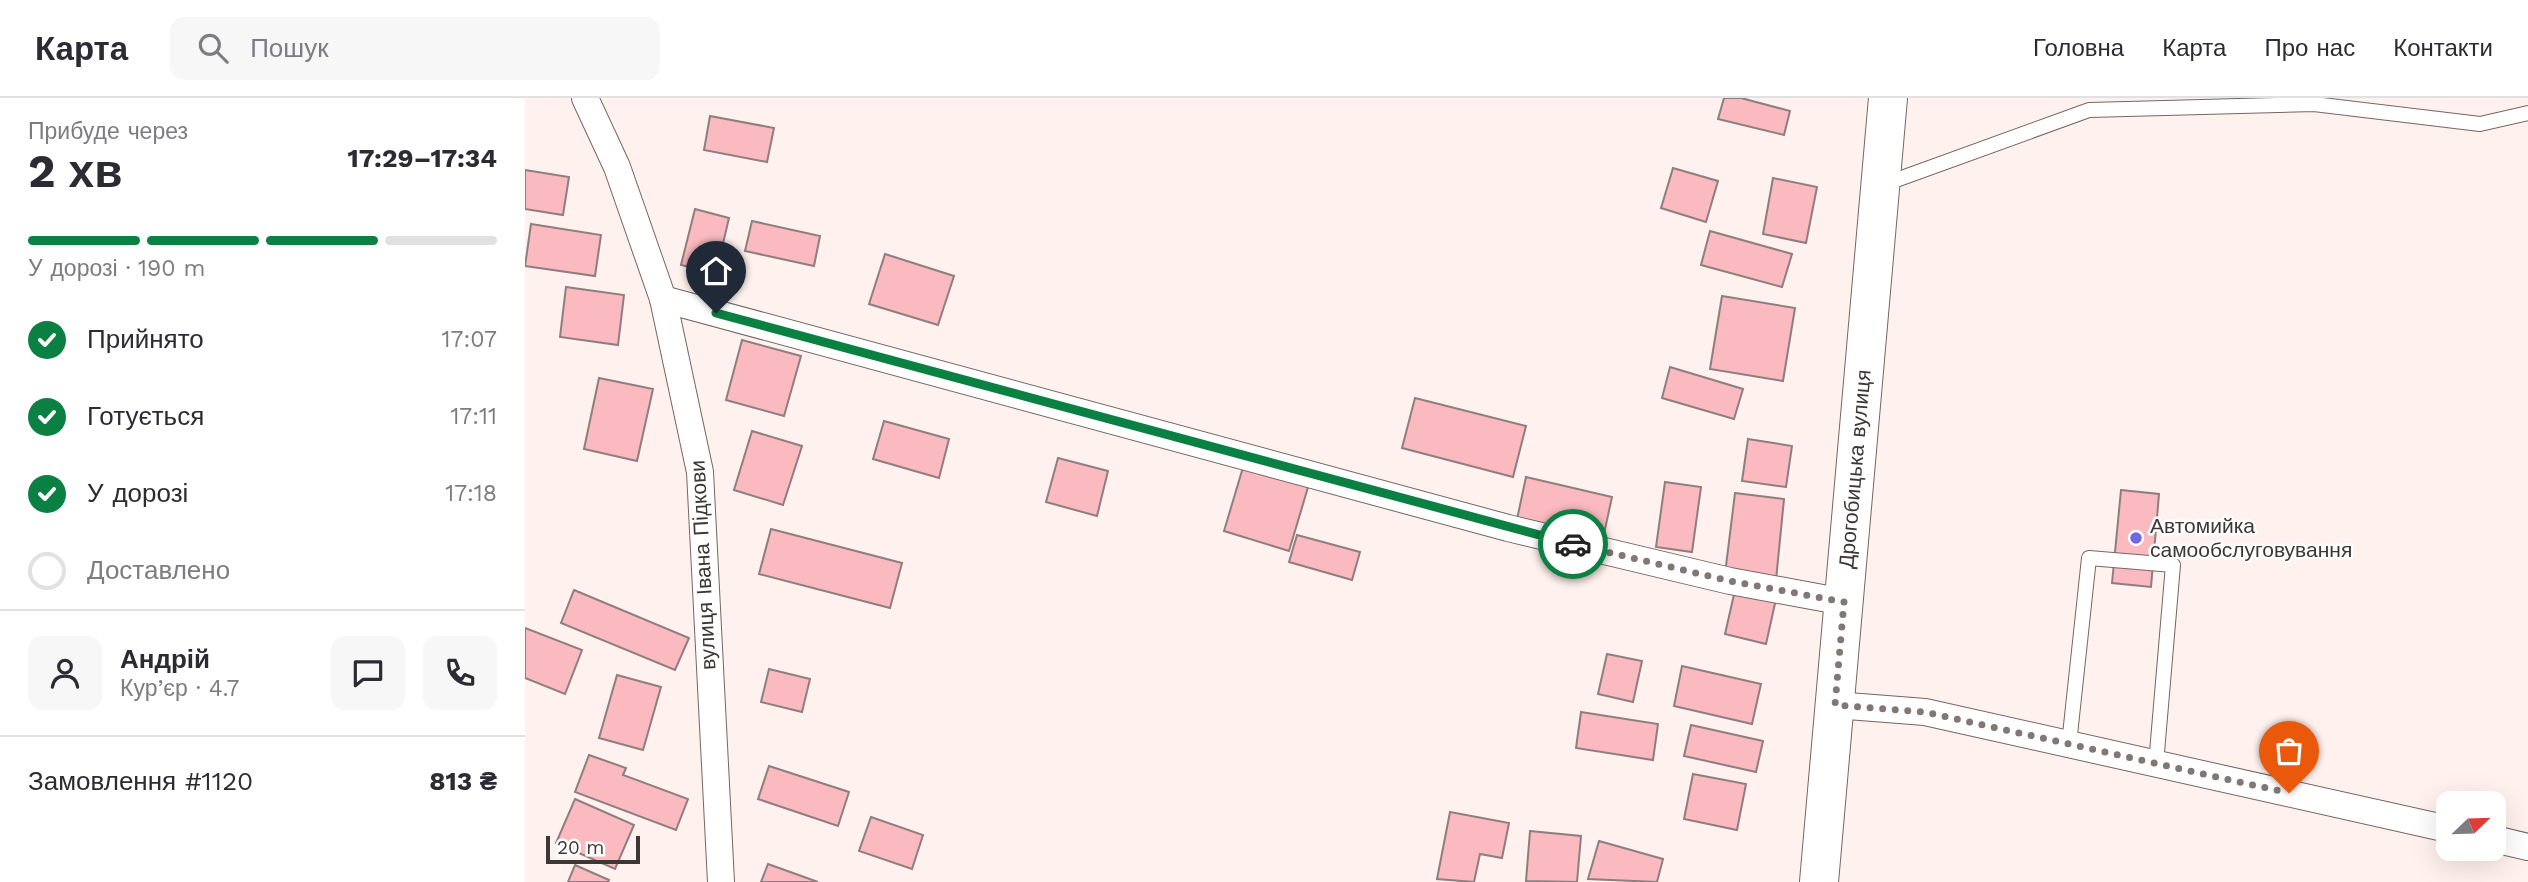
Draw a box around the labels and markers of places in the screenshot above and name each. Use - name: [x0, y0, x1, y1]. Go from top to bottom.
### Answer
- pin: [686, 241, 746, 313]
- place label: Автомийка самообслуговування: [2150, 513, 2352, 562]
- marker: Автомийка самообслуговування: [2128, 530, 2144, 546]
- pin: [2259, 721, 2319, 793]

